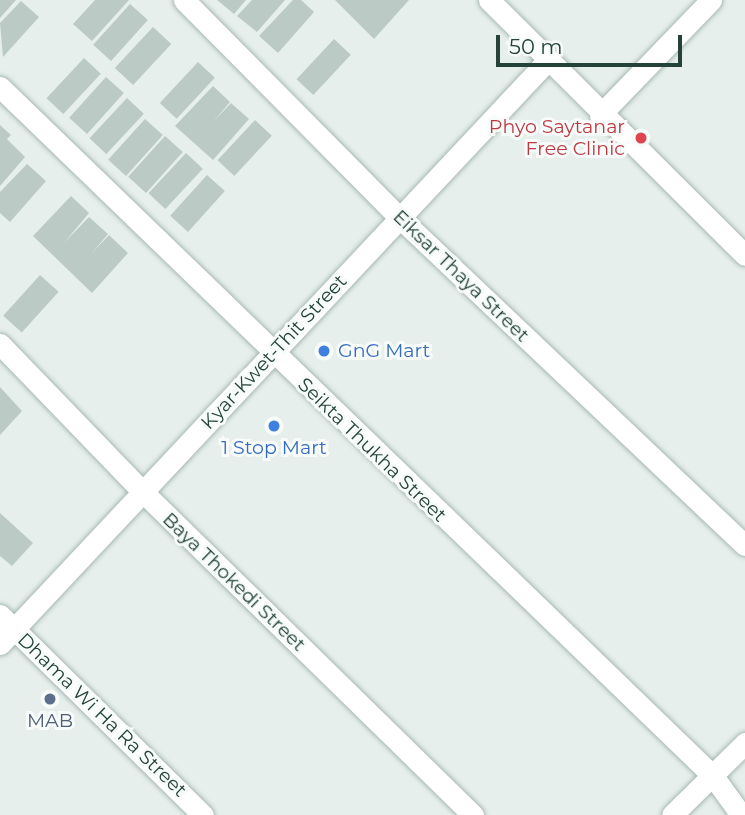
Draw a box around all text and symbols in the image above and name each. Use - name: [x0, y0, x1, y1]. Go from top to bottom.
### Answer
- scale bar: [500, 21, 686, 65]
- text: 50 m: [509, 34, 563, 59]
- place label: Phyo Saytanar Free Clinic: [489, 116, 625, 160]
- marker: Phyo Saytanar Free Clinic: [631, 128, 651, 148]
- street label: Eiksar Thaya Street: [388, 205, 534, 347]
- street label: Kyar-Kwet-Thit Street: [196, 270, 352, 434]
- place label: GnG Mart: [338, 340, 430, 362]
- marker: GnG Mart: [316, 343, 332, 359]
- street label: Seikta Thukha Street: [293, 373, 451, 527]
- marker: 1 Stop Mart: [266, 418, 282, 434]
- place label: 1 Stop Mart: [221, 437, 327, 459]
- street label: Baya Thokedi Street: [158, 508, 310, 656]
- street label: Dhama Wi Ha Ra Street: [13, 628, 191, 802]
- marker: MAB: [42, 691, 58, 707]
- place label: MAB: [27, 710, 73, 732]

